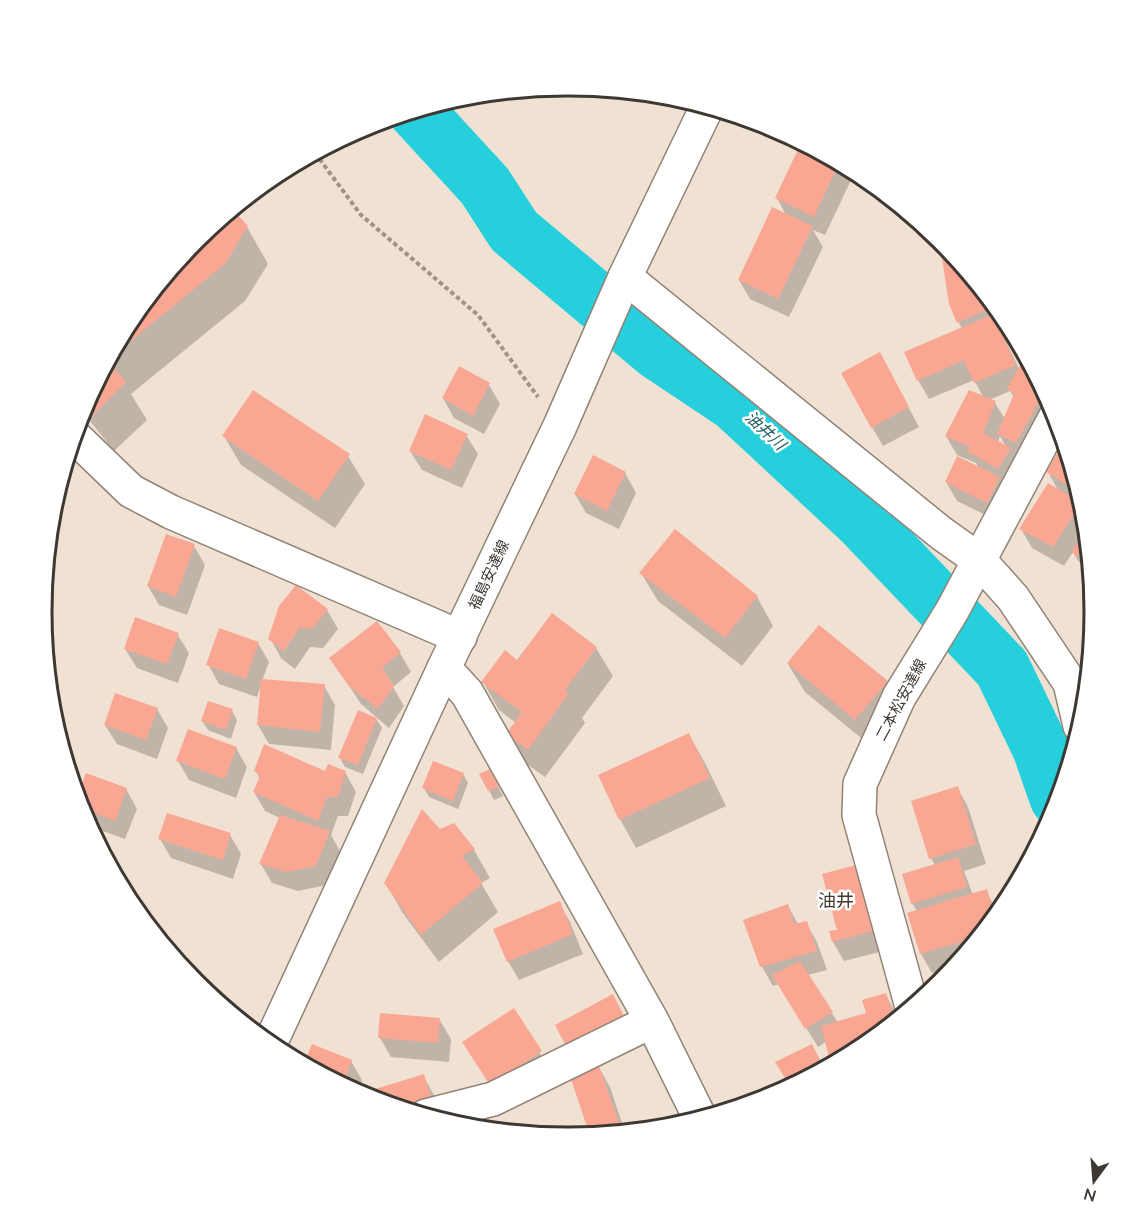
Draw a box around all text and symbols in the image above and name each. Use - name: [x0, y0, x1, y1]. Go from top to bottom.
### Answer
- water label: 油井川: [740, 407, 792, 457]
- street label: 福島安達線: [464, 537, 514, 613]
- street label: 二本松安達線: [871, 656, 931, 744]
- district label: 油井: [818, 889, 854, 913]
- north arrow: [1064, 1151, 1124, 1211]
- text: N: [1081, 1182, 1099, 1207]

